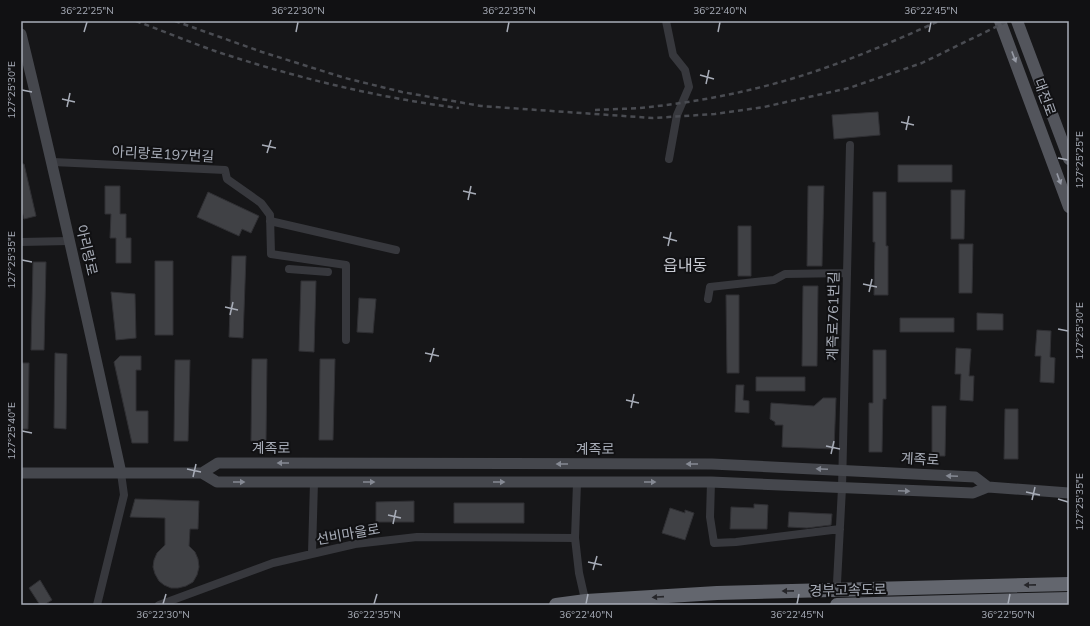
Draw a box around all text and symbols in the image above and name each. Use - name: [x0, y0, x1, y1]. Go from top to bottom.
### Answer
- text: 36°22'25"N: [60, 4, 114, 17]
- text: 36°22'30"N: [271, 4, 325, 17]
- text: 36°22'35"N: [482, 4, 536, 17]
- text: 36°22'40"N: [693, 4, 747, 17]
- text: 36°22'45"N: [904, 4, 958, 17]
- one-way arrow: [1012, 52, 1018, 64]
- text: 127°25'30"E: [5, 61, 18, 119]
- street label: 대전로: [1030, 76, 1060, 118]
- text: 127°25'25"E: [1073, 131, 1086, 189]
- street label: 아리랑로197번길: [111, 142, 215, 166]
- one-way arrow: [1056, 174, 1062, 186]
- street label: 아리랑로: [72, 223, 102, 277]
- text: 127°25'35"E: [5, 231, 18, 289]
- district label: 읍내동: [663, 255, 707, 275]
- street label: 계족로761번길: [823, 271, 843, 361]
- text: 127°25'30"E: [1073, 302, 1086, 360]
- text: 127°25'40"E: [5, 402, 18, 460]
- street label: 계족로: [252, 439, 290, 457]
- street label: 계족로: [576, 440, 614, 458]
- street label: 계족로: [900, 449, 940, 469]
- one-way arrow: [276, 460, 289, 466]
- one-way arrow: [555, 461, 568, 467]
- one-way arrow: [685, 461, 698, 467]
- one-way arrow: [815, 466, 828, 472]
- one-way arrow: [945, 473, 958, 479]
- text: 127°25'35"E: [1073, 473, 1086, 531]
- one-way arrow: [233, 479, 246, 485]
- one-way arrow: [363, 479, 376, 485]
- one-way arrow: [493, 479, 505, 486]
- one-way arrow: [644, 479, 657, 485]
- one-way arrow: [898, 487, 910, 494]
- street label: 선비마을로: [315, 520, 381, 548]
- street label: 경부고속도로: [809, 580, 887, 600]
- one-way arrow: [1023, 582, 1036, 588]
- one-way arrow: [782, 588, 794, 595]
- one-way arrow: [652, 593, 664, 600]
- text: 36°22'30"N: [136, 608, 190, 621]
- text: 36°22'35"N: [347, 608, 401, 621]
- text: 36°22'40"N: [559, 608, 613, 621]
- text: 36°22'45"N: [770, 608, 824, 621]
- text: 36°22'50"N: [981, 608, 1035, 621]

